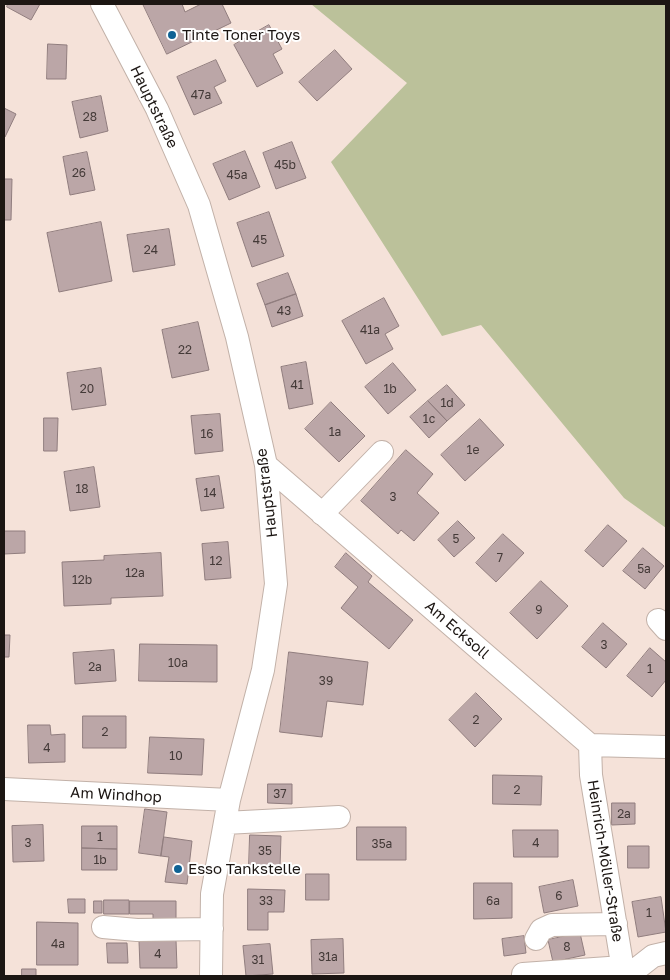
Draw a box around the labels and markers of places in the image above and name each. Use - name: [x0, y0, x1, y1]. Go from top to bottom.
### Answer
- place label: Tinte Toner Toys: [182, 26, 300, 44]
- marker: Tinte Toner Toys: [166, 29, 178, 41]
- place label: Esso Tankstelle: [188, 860, 301, 878]
- marker: Esso Tankstelle: [172, 863, 184, 875]

